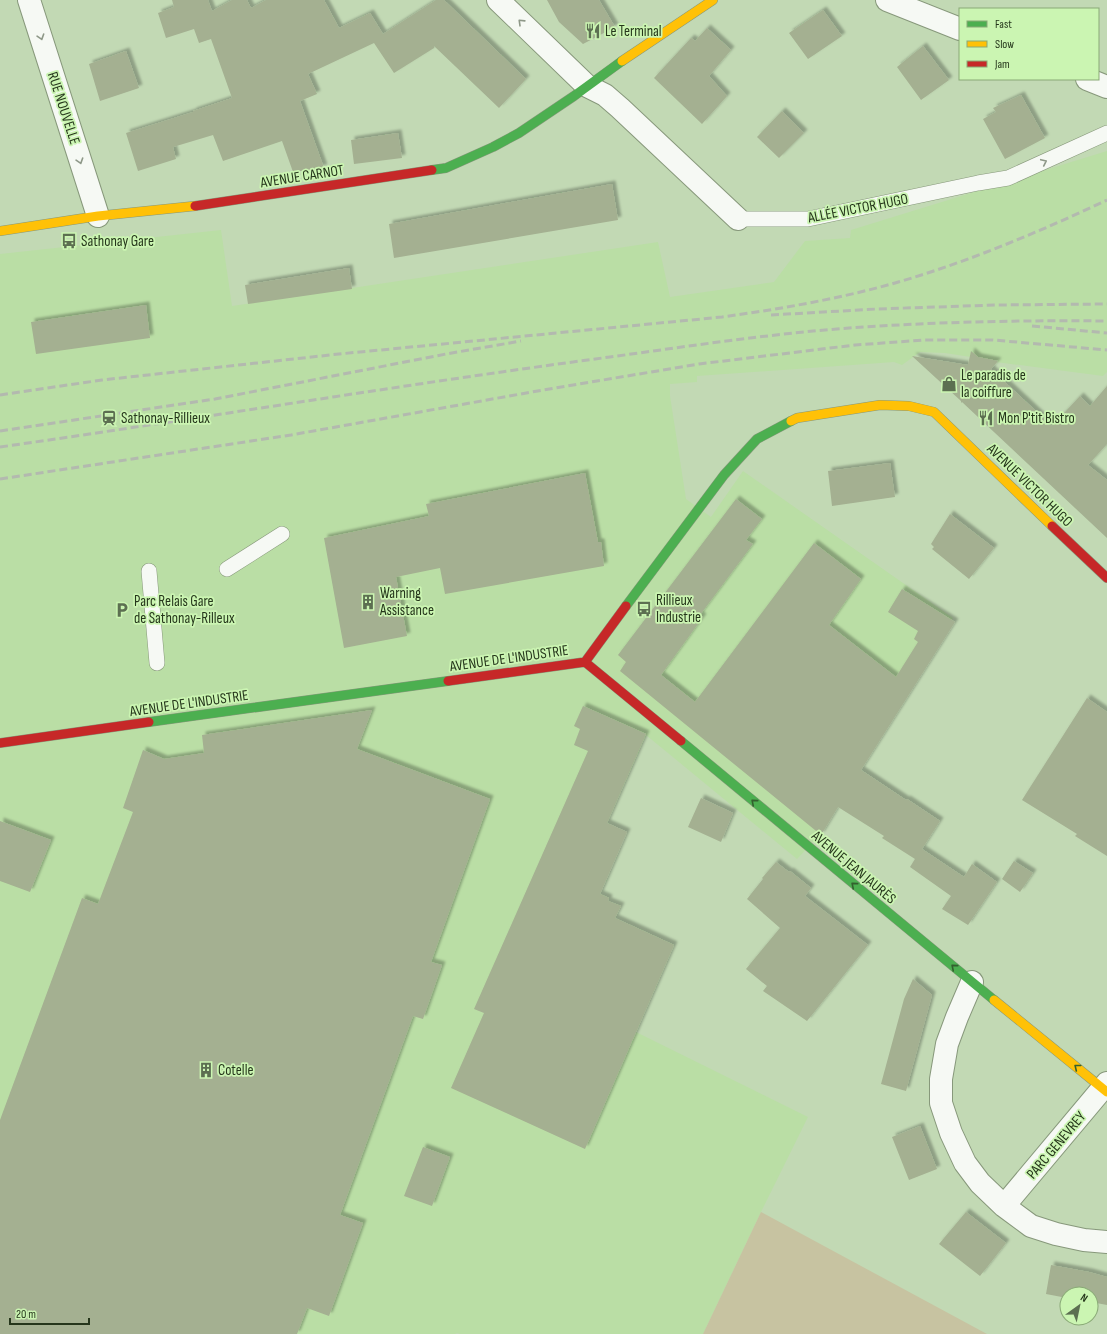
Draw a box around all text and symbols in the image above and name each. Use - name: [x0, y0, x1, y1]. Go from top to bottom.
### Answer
- legend: [959, 8, 1099, 80]
- text: Fast: [995, 17, 1012, 32]
- one-way arrow: [518, 19, 525, 26]
- restaurant icon: Le Terminal: [584, 22, 602, 40]
- place label: Le Terminal: [605, 22, 662, 41]
- one-way arrow: [36, 34, 45, 41]
- text: Slow: [995, 37, 1014, 52]
- text: Jam: [994, 57, 1010, 72]
- street label: RUE NOUVELLE: [43, 69, 84, 147]
- one-way arrow: [76, 157, 84, 164]
- one-way arrow: [1040, 159, 1047, 167]
- street label: AVENUE CARNOT: [258, 161, 345, 193]
- street label: ALLÉE VICTOR HUGO: [805, 189, 910, 228]
- bus stop icon: Sathonay Gare: [60, 232, 78, 250]
- place label: Sathonay Gare: [81, 232, 154, 251]
- place label: Le paradis de la coiffure: [961, 366, 1026, 402]
- shop icon: Le paradis de la coiffure: [940, 375, 958, 393]
- station icon: Sathonay-Rillieux: [100, 409, 118, 427]
- place label: Sathonay-Rillieux: [121, 409, 210, 428]
- restaurant icon: Mon P'tit Bistro: [977, 409, 995, 427]
- place label: Mon P'tit Bistro: [998, 409, 1075, 428]
- street label: AVENUE VICTOR HUGO: [982, 439, 1077, 531]
- place label: Warning Assistance: [379, 584, 434, 620]
- place label: Rillieux Industrie: [656, 591, 701, 627]
- place label: Parc Relais Gare de Sathonay-Rilleux: [134, 592, 235, 628]
- building icon: Warning Assistance: [359, 593, 377, 611]
- bus stop icon: Rillieux Industrie: [635, 600, 653, 618]
- parking icon: Parc Relais Gare de Sathonay-Rilleux: [113, 601, 131, 619]
- street label: AVENUE DE L'INDUSTRIE: [448, 641, 570, 676]
- street label: AVENUE DE L'INDUSTRIE: [128, 686, 250, 721]
- one-way arrow: [751, 799, 758, 806]
- street label: AVENUE JEAN JAURÈS: [807, 826, 900, 908]
- one-way arrow: [851, 882, 858, 889]
- one-way arrow: [951, 965, 959, 972]
- building icon: Cotelle: [197, 1061, 215, 1079]
- place label: Cotelle: [218, 1061, 253, 1080]
- one-way arrow: [1074, 1065, 1081, 1072]
- street label: PARC GENEVREY: [1023, 1107, 1091, 1183]
- north arrow: [1059, 1286, 1099, 1326]
- text: N: [1078, 1291, 1090, 1305]
- scale bar: [10, 1300, 89, 1326]
- text: 20 m: [16, 1307, 36, 1322]

